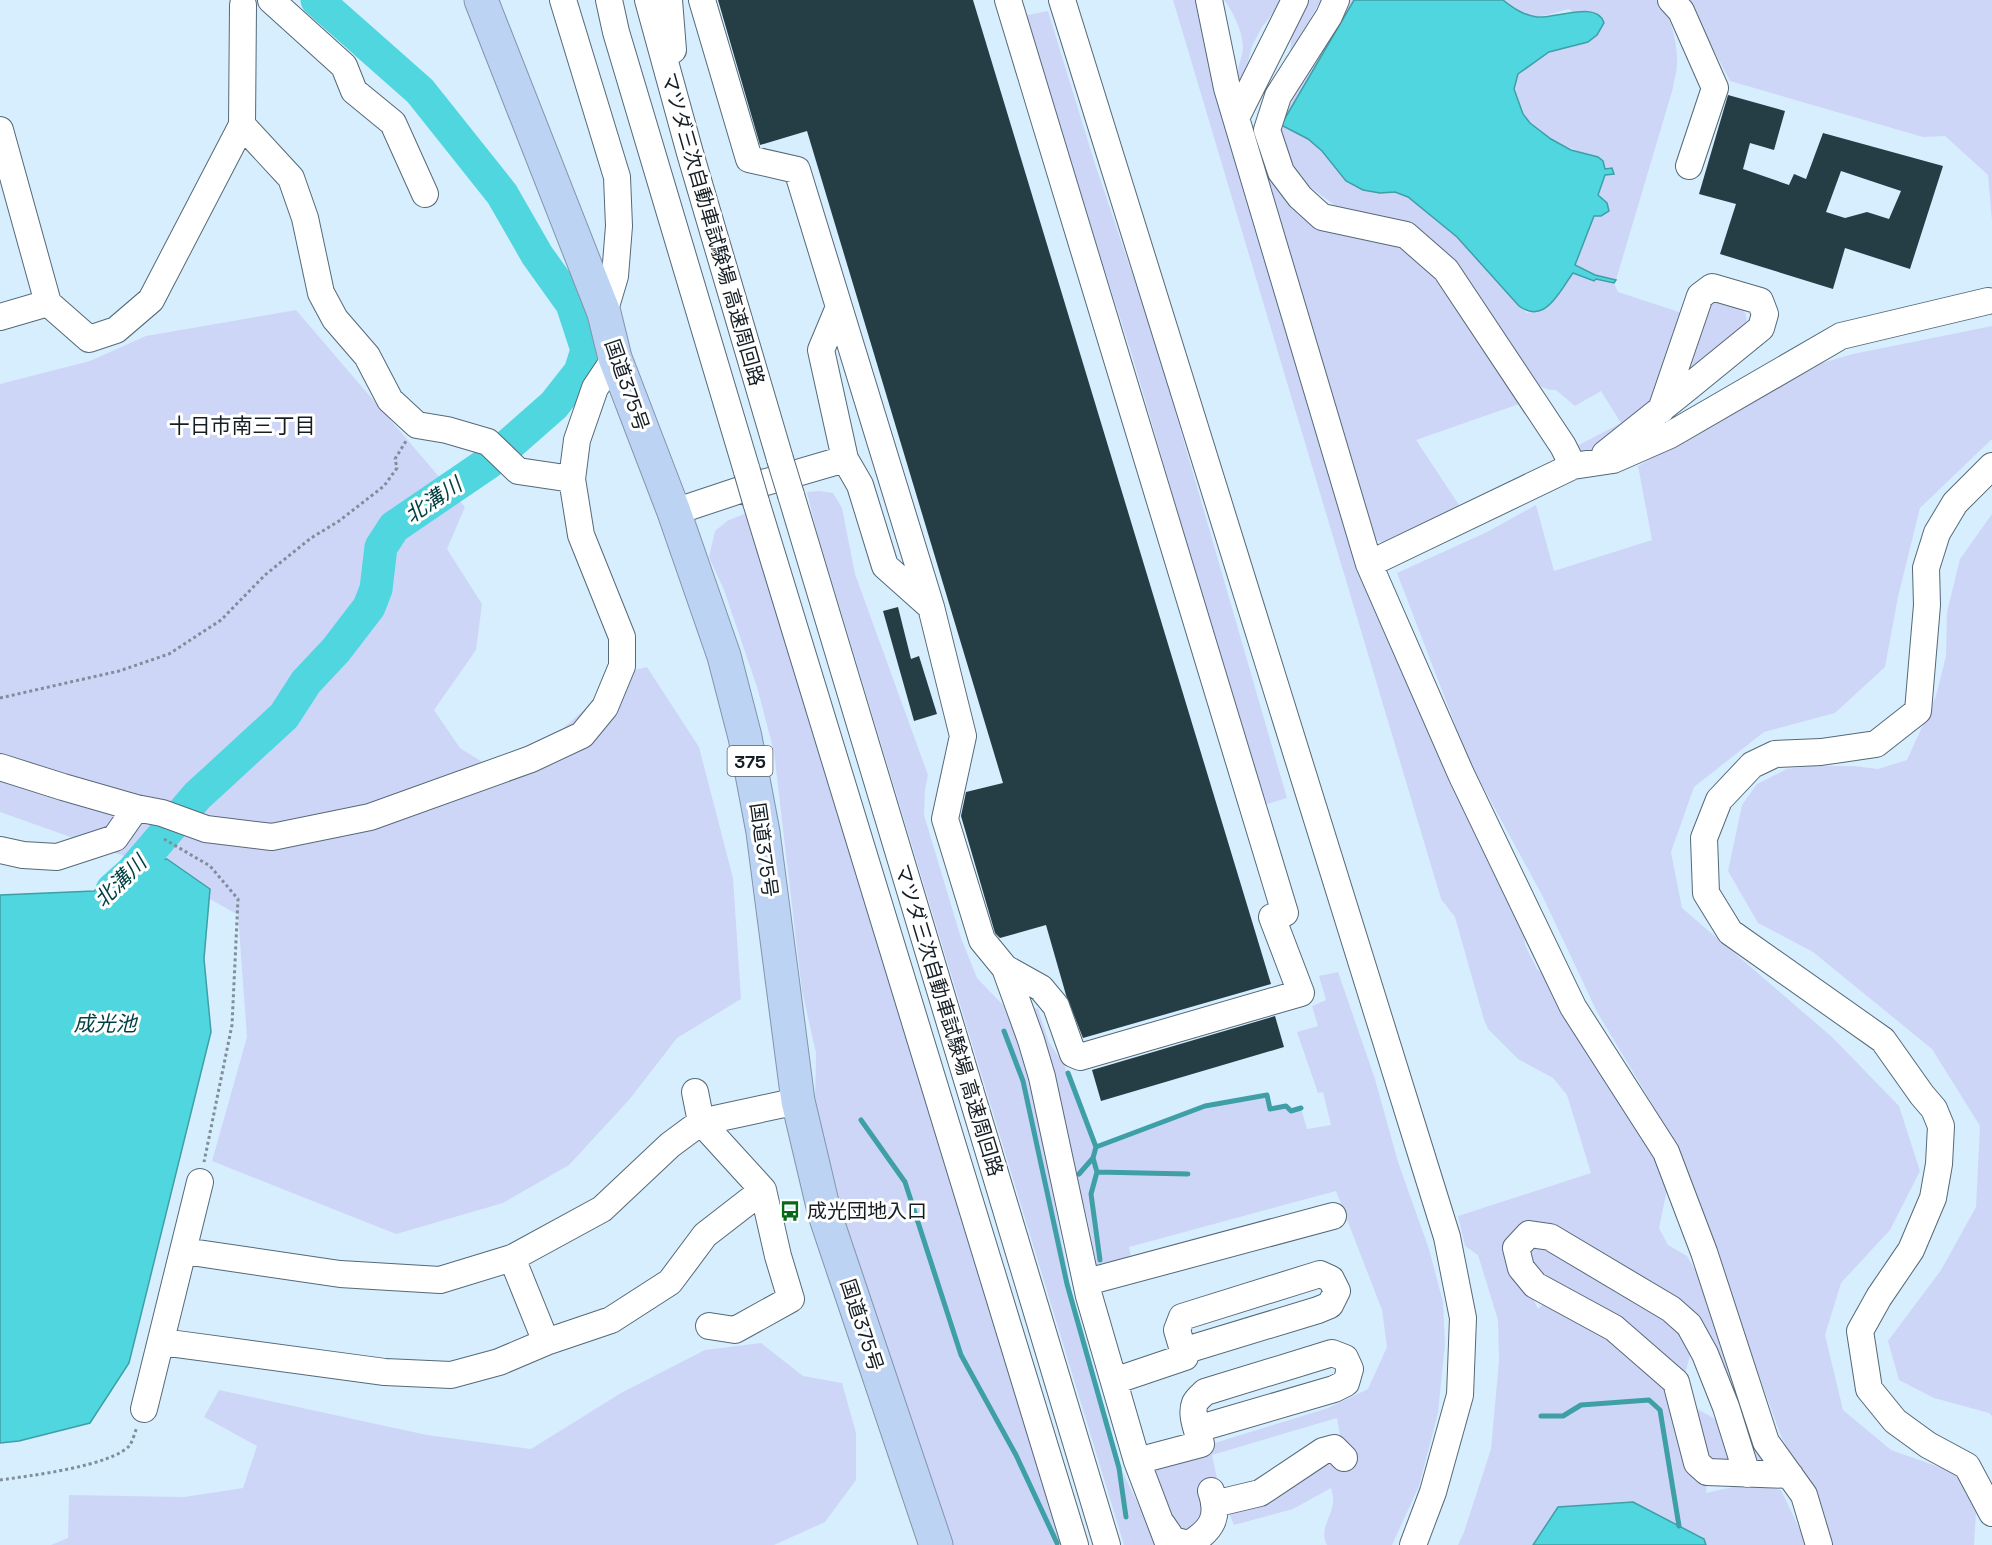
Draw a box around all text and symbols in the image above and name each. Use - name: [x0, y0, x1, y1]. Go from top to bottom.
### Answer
- street label: マツダ三次自動車試験場 高速周回路: [656, 69, 770, 389]
- street label: 国道375号: [599, 336, 655, 434]
- district label: 十日市南三丁目: [169, 412, 316, 439]
- water label: 北溝川: [399, 470, 468, 529]
- road number: 375: [728, 746, 772, 776]
- street label: 国道375号: [744, 801, 784, 899]
- water label: 北溝川: [88, 848, 153, 913]
- street label: マツダ三次自動車試験場 高速周回路: [889, 861, 1009, 1179]
- water label: 成光池: [74, 1010, 138, 1037]
- place label: 成光団地入口: [807, 1198, 927, 1224]
- bus stop icon: 成光団地入口: [778, 1199, 802, 1223]
- street label: 国道375号: [835, 1276, 889, 1374]

